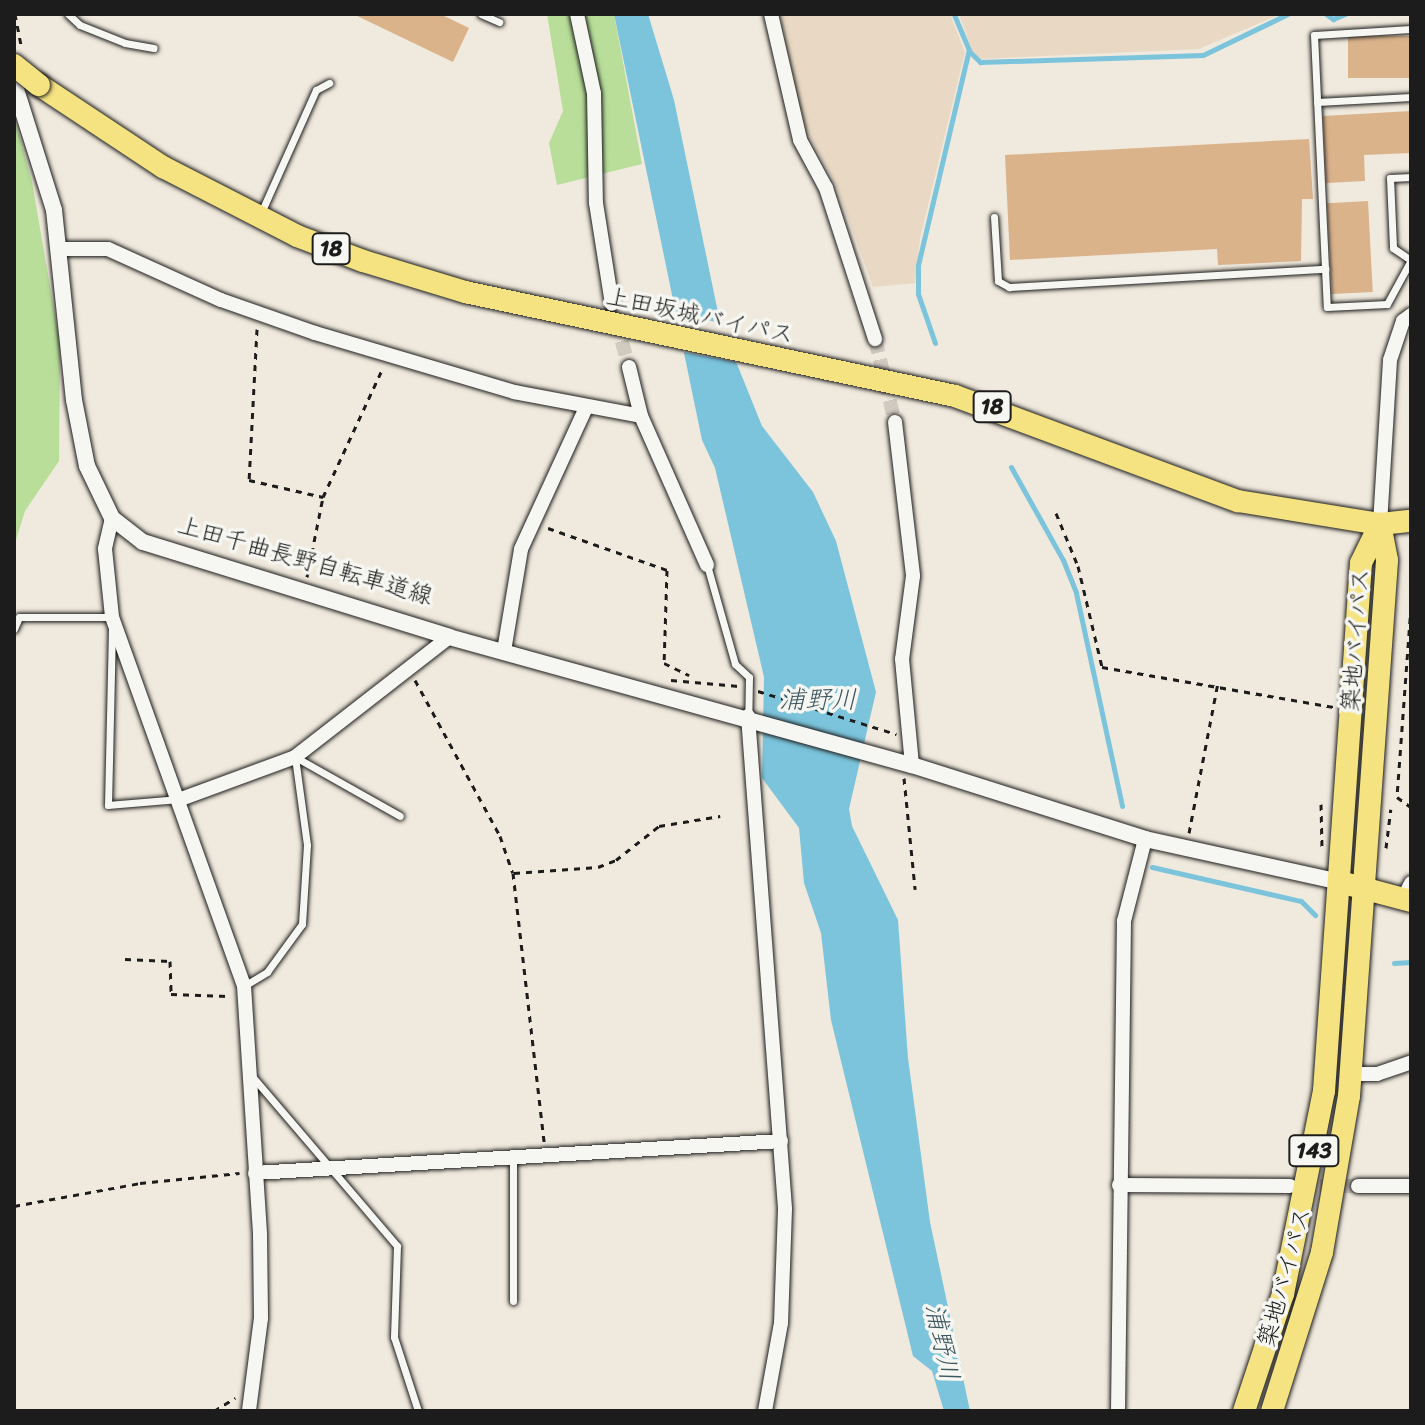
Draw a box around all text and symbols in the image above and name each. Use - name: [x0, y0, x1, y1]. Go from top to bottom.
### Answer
- road number: 18: [311, 231, 351, 267]
- street label: 上田坂城バイパス: [603, 282, 797, 350]
- road number: 18: [972, 389, 1012, 425]
- street label: 上田千曲長野自転車道線: [174, 511, 436, 611]
- street label: 築地バイパス: [1337, 567, 1375, 713]
- water label: 浦野川: [779, 684, 857, 716]
- road number: 143: [1288, 1133, 1340, 1169]
- street label: 築地バイパス: [1252, 1204, 1318, 1350]
- water label: 浦野川: [919, 1301, 965, 1383]

